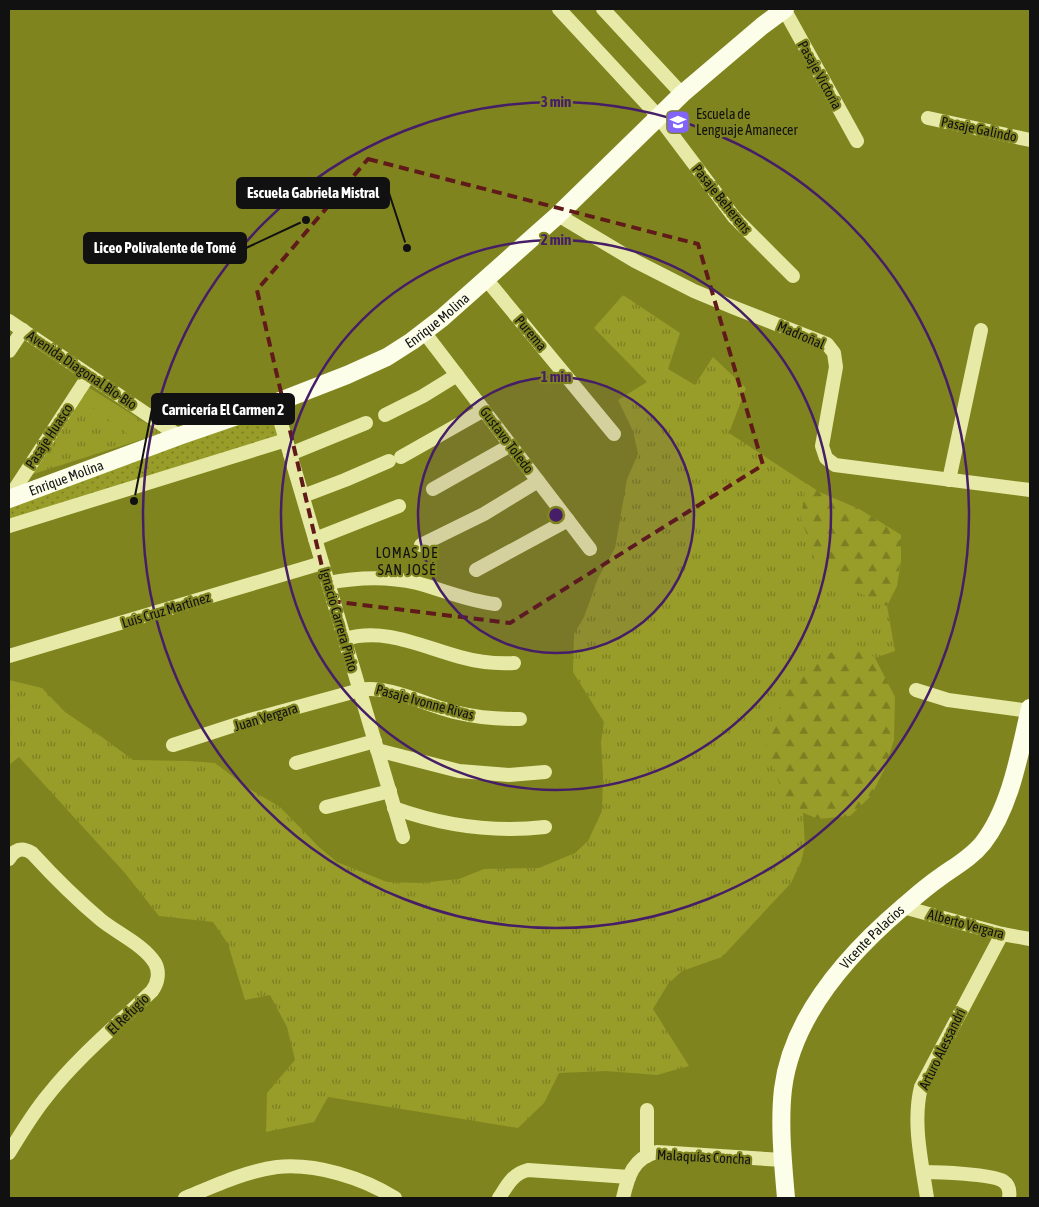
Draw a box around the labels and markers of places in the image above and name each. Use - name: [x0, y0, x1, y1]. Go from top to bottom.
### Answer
- place label: Escuela de Lenguaje Amanecer: [696, 106, 798, 138]
- school or university icon: Escuela de Lenguaje Amanecer: [665, 109, 691, 135]
- callout: Escuela Gabriela Mistral: [237, 178, 389, 208]
- callout: Liceo Polivalente de Tomé: [84, 233, 246, 263]
- callout: Carnicería El Carmen 2: [152, 394, 294, 424]
- centre of rings: [547, 506, 565, 524]

